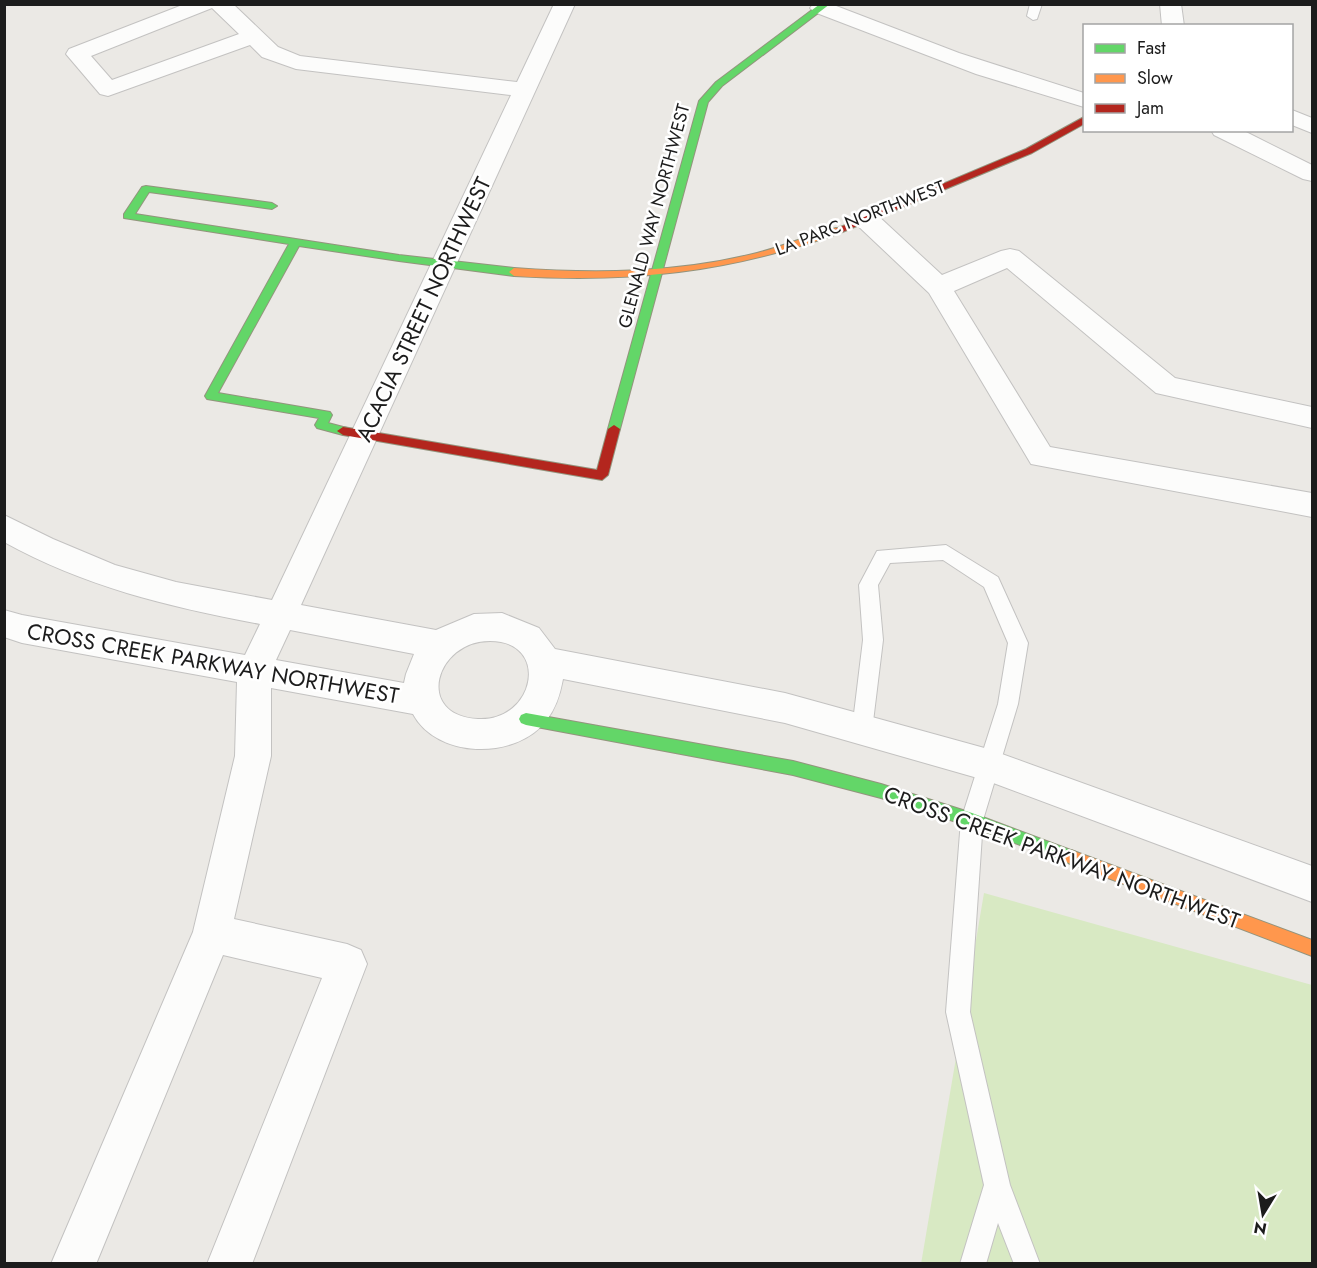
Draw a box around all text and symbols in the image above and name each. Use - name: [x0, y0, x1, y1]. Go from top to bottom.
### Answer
- legend: [1083, 24, 1293, 132]
- text: Fast: [1137, 35, 1166, 61]
- text: Slow: [1137, 65, 1174, 91]
- text: Jam: [1135, 95, 1164, 121]
- street label: GLENALD WAY NORTHWEST: [612, 100, 697, 331]
- street label: ACACIA STREET NORTHWEST: [348, 171, 499, 447]
- street label: LA PARC NORTHWEST: [771, 173, 949, 262]
- street label: CROSS CREEK PARKWAY NORTHWEST: [25, 615, 402, 712]
- street label: CROSS CREEK PARKWAY NORTHWEST: [879, 778, 1245, 937]
- north arrow: [1233, 1184, 1293, 1244]
- text: N: [1252, 1216, 1269, 1241]

